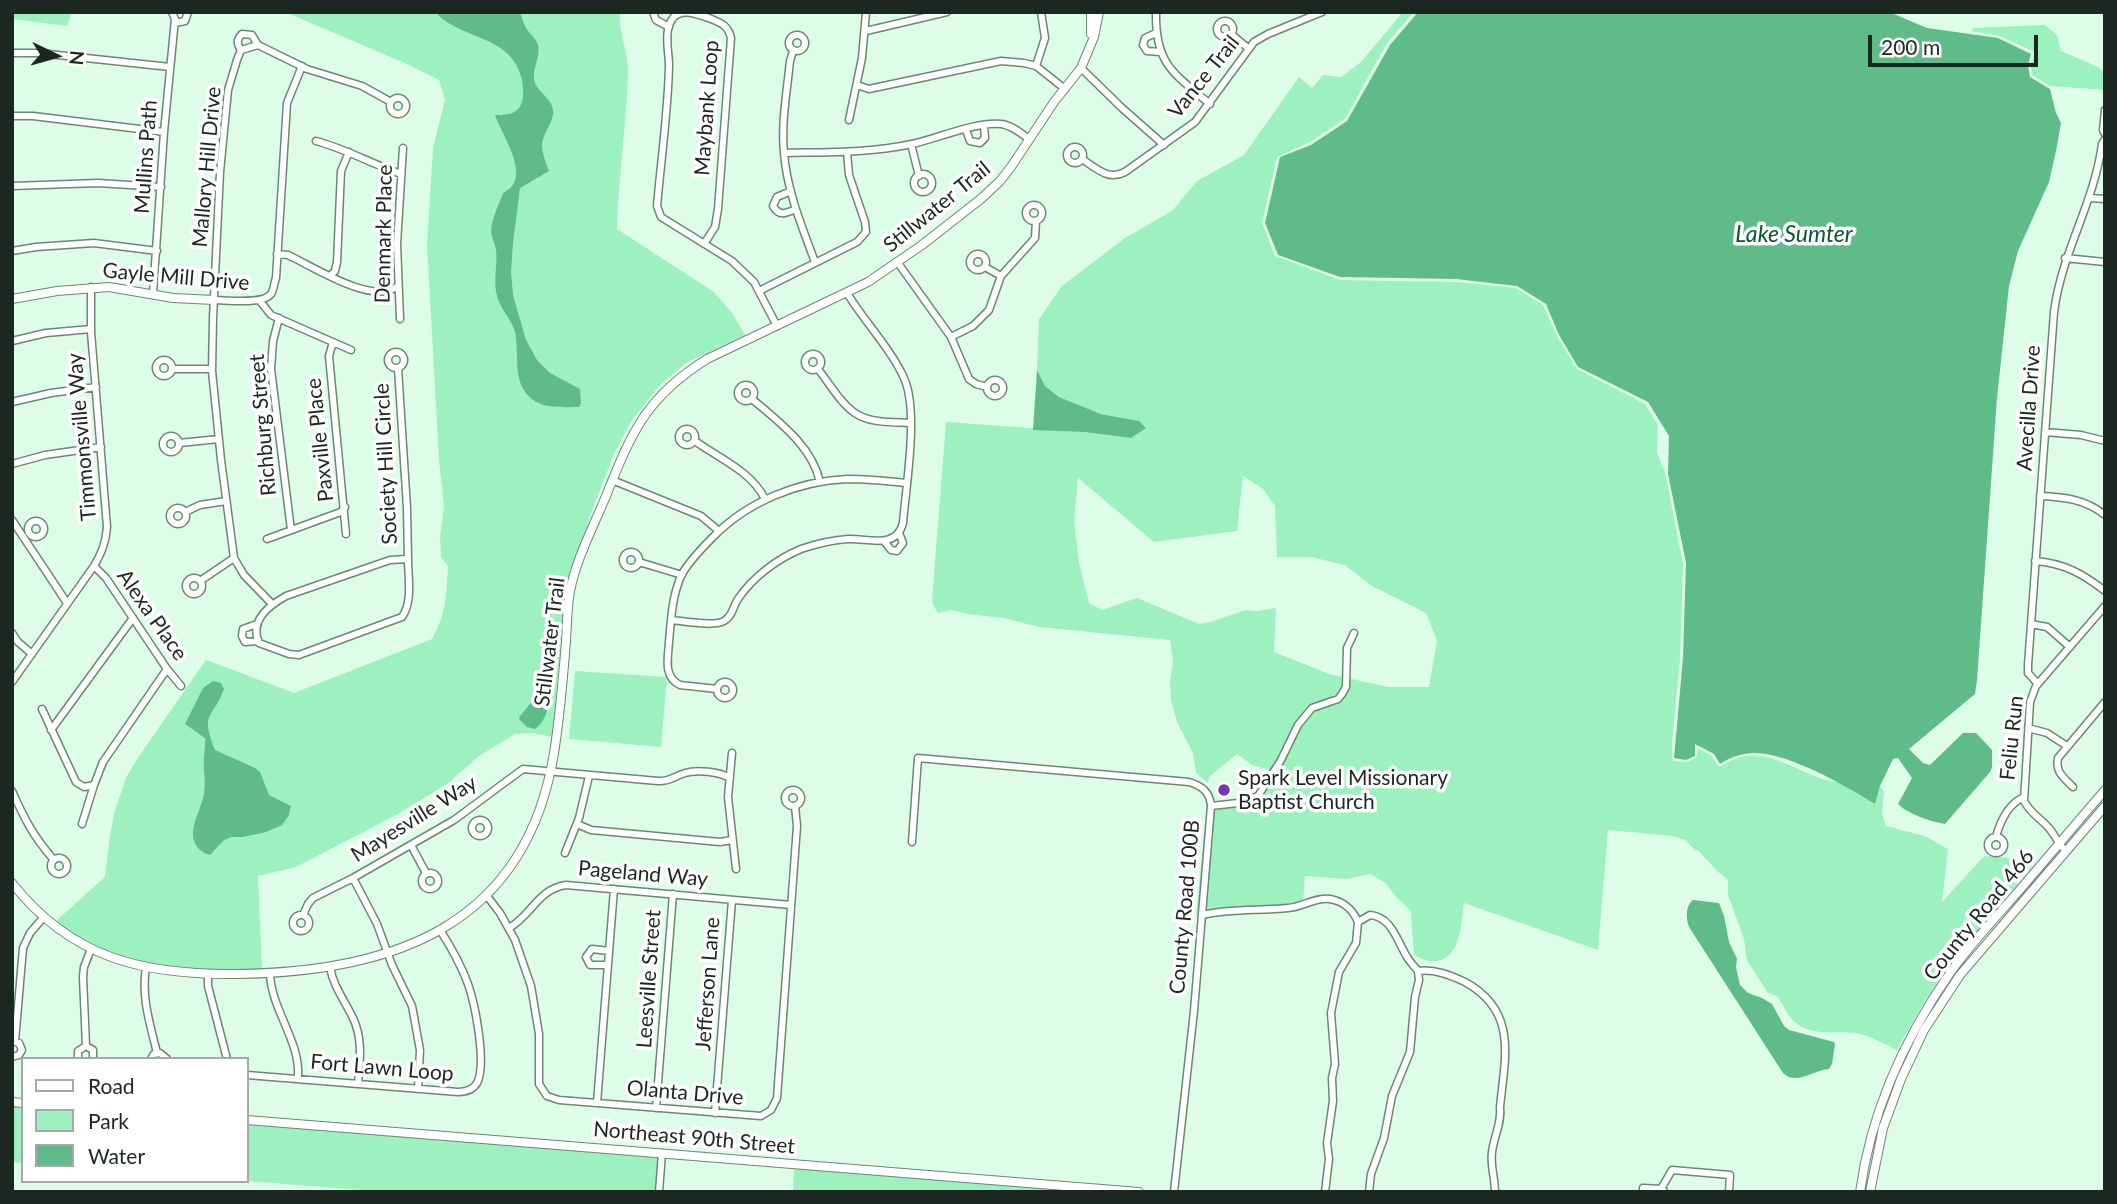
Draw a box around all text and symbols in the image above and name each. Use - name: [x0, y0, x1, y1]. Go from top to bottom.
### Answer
- north arrow: [21, 21, 91, 91]
- scale bar: [1872, 21, 2042, 65]
- street label: Vance Trail: [1163, 31, 1245, 123]
- text: 200 m: [1881, 34, 1940, 59]
- street label: Maybank Loop: [690, 39, 724, 177]
- text: N: [65, 50, 90, 66]
- street label: Mallory Hill Drive: [187, 85, 227, 249]
- street label: Mullins Path: [129, 99, 163, 215]
- street label: Stillwater Trail: [879, 156, 995, 258]
- street label: Denmark Place: [370, 164, 398, 304]
- water label: Lake Sumter: [1735, 221, 1853, 249]
- street label: Gayle Mill Drive: [101, 258, 251, 296]
- street label: Avecilla Drive: [2012, 344, 2046, 472]
- street label: Timmonsville Way: [62, 352, 102, 522]
- street label: Richburg Street: [244, 353, 282, 497]
- street label: Paxville Place: [301, 377, 339, 503]
- street label: Society Hill Circle: [369, 383, 403, 545]
- street label: Alexa Place: [112, 565, 192, 665]
- street label: Stillwater Trail: [530, 576, 570, 708]
- street label: Feliu Run: [1995, 694, 2029, 782]
- place label: Spark Level Missionary Baptist Church: [1238, 765, 1448, 815]
- street label: Mayesville Way: [346, 770, 482, 868]
- marker: Spark Level Missionary Baptist Church: [1216, 782, 1232, 798]
- street label: County Road 100B: [1165, 819, 1205, 995]
- street label: County Road 466: [1918, 844, 2040, 986]
- street label: Pageland Way: [577, 856, 709, 892]
- street label: Leesville Street: [632, 909, 666, 1049]
- street label: Jefferson Lane: [691, 916, 725, 1052]
- street label: Fort Lawn Loop: [309, 1049, 455, 1087]
- legend: [21, 1057, 248, 1183]
- text: Road: [88, 1073, 135, 1098]
- street label: Olanta Drive: [626, 1075, 744, 1111]
- text: Park: [88, 1108, 129, 1133]
- street label: Northeast 90th Street: [592, 1117, 796, 1159]
- text: Water: [88, 1143, 145, 1168]

